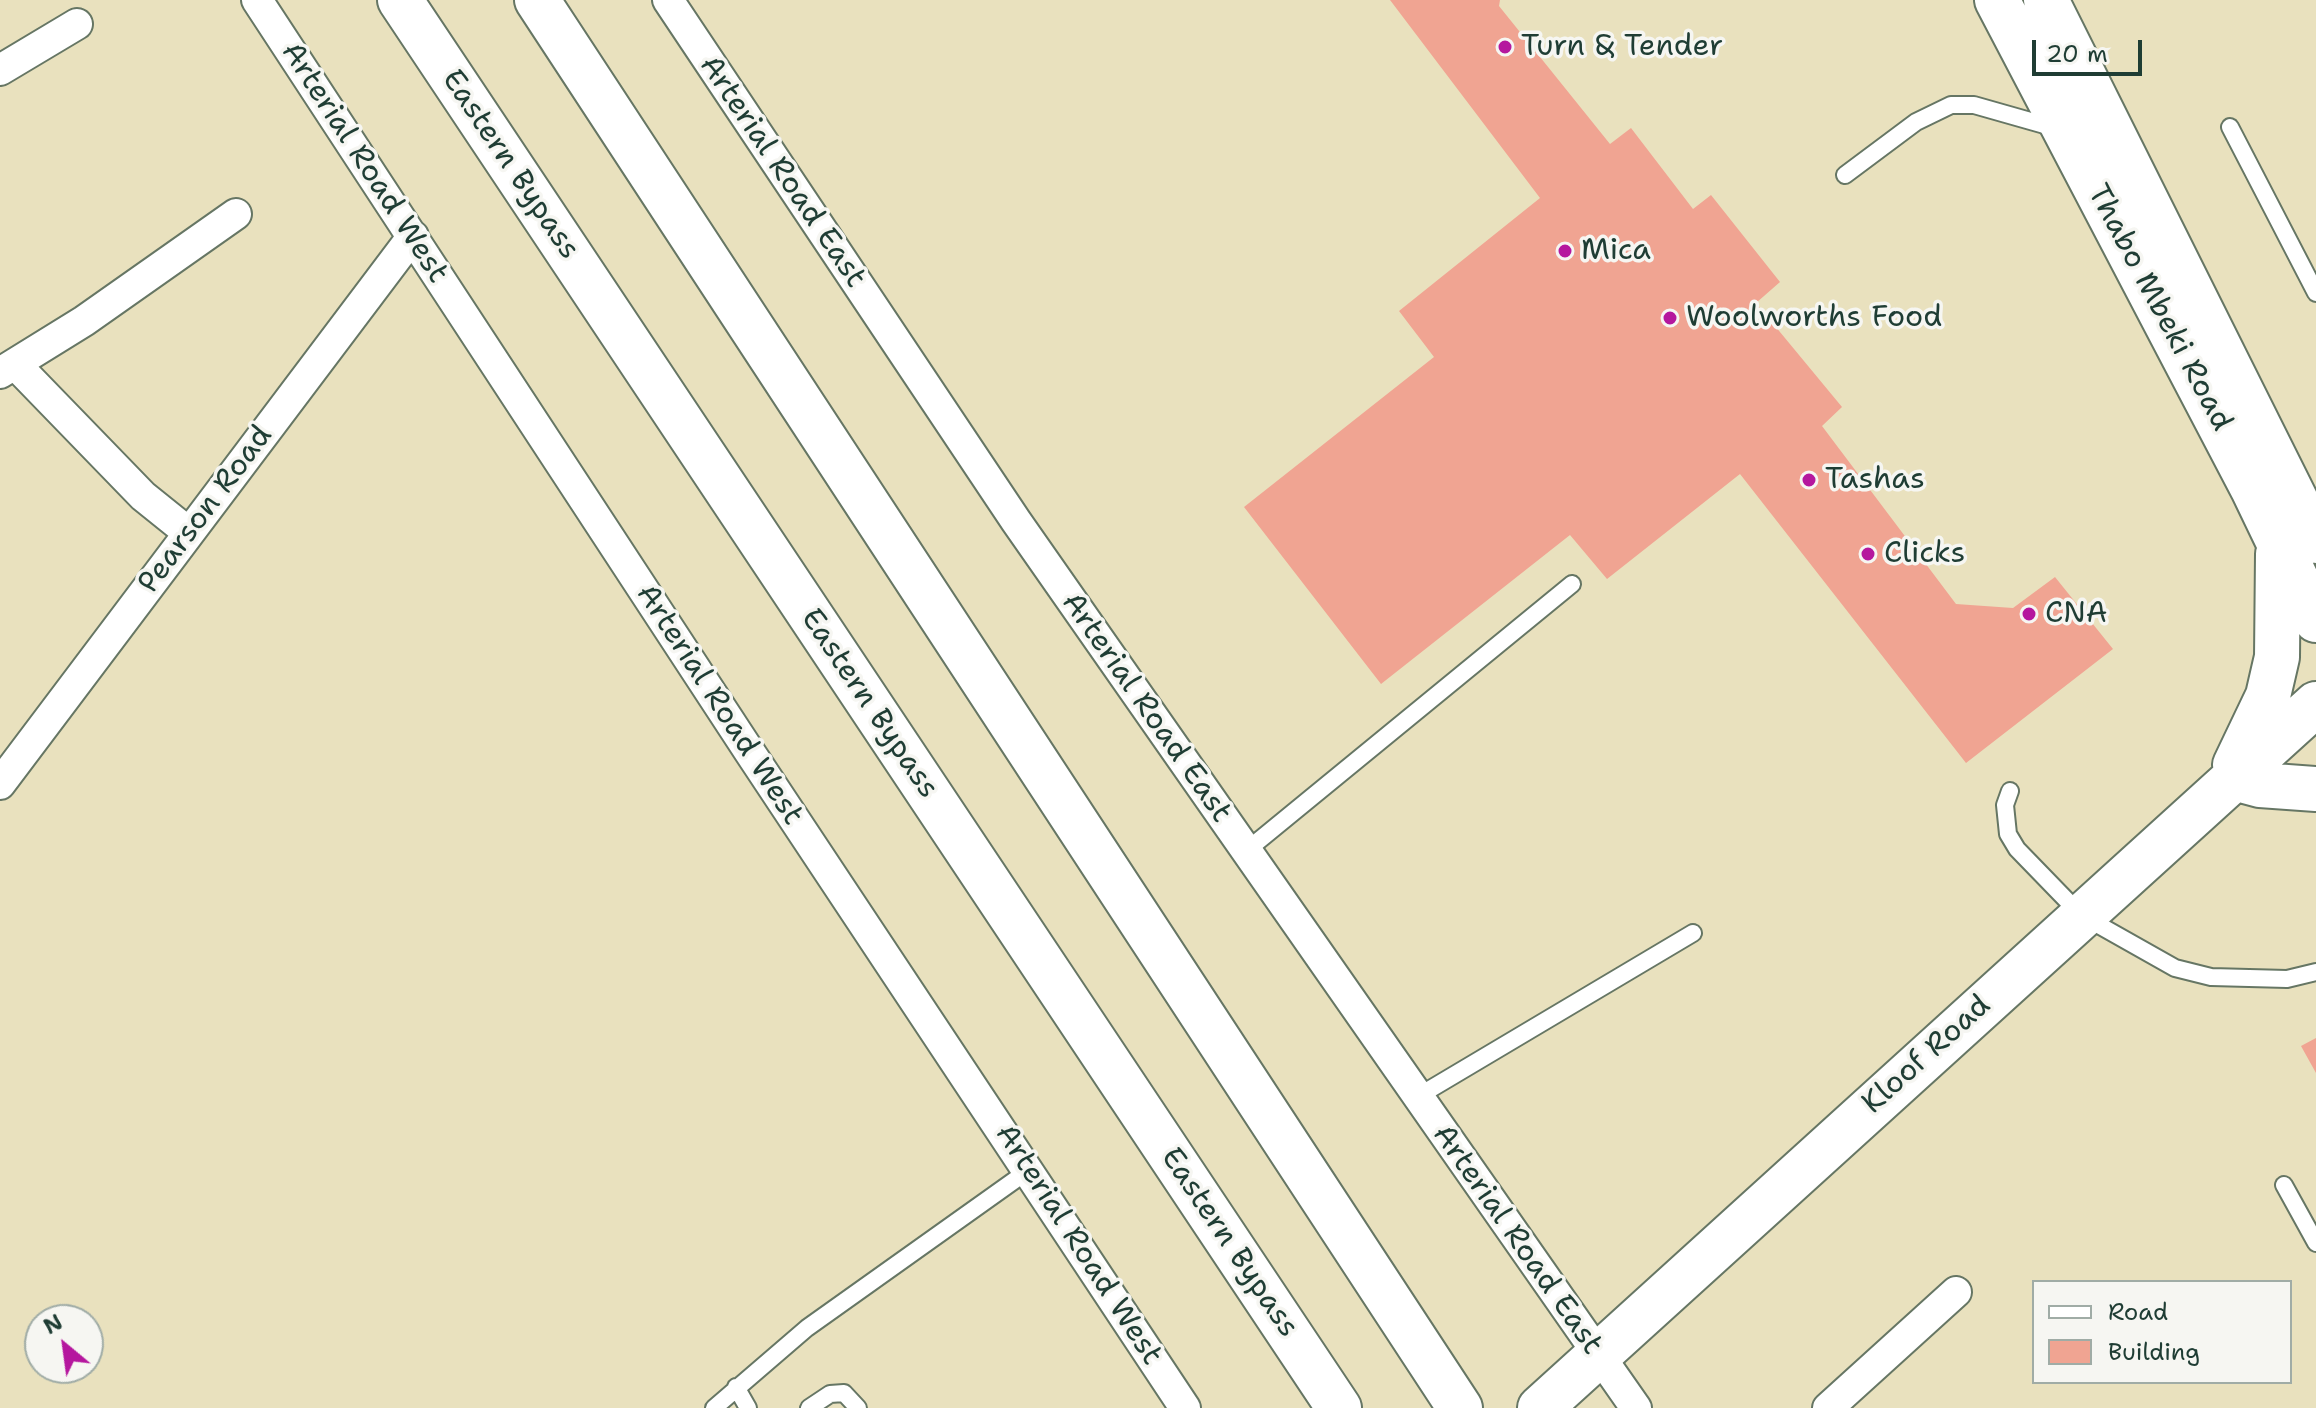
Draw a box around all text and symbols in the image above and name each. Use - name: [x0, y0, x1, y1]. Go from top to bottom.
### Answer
- scale bar: [2036, 24, 2146, 74]
- place label: Turn & Tender: [1521, 29, 1723, 65]
- street label: Arterial Road West: [273, 36, 455, 290]
- marker: Turn & Tender: [1496, 38, 1514, 56]
- text: 20 m: [2046, 38, 2108, 70]
- street label: Arterial Road East: [691, 49, 873, 295]
- street label: Eastern Bypass: [433, 63, 587, 267]
- street label: Thabo Mbeki Road: [2079, 179, 2239, 437]
- place label: Mica: [1581, 233, 1651, 269]
- marker: Mica: [1556, 242, 1574, 260]
- place label: Woolworths Food: [1686, 300, 1942, 336]
- marker: Woolworths Food: [1661, 309, 1679, 327]
- street label: Pearson Road: [131, 419, 281, 601]
- place label: Tashas: [1825, 462, 1925, 498]
- marker: Tashas: [1800, 471, 1818, 489]
- place label: Clicks: [1884, 536, 1965, 572]
- marker: Clicks: [1859, 545, 1877, 563]
- street label: Arterial Road West: [628, 578, 810, 832]
- street label: Arterial Road East: [1053, 586, 1239, 830]
- place label: CNA: [2045, 596, 2108, 632]
- street label: Eastern Bypass: [792, 602, 946, 806]
- marker: CNA: [2020, 605, 2038, 623]
- street label: Kloof Road: [1855, 988, 1999, 1122]
- street label: Arterial Road West: [987, 1118, 1169, 1372]
- street label: Arterial Road East: [1424, 1118, 1610, 1362]
- street label: Eastern Bypass: [1152, 1141, 1306, 1345]
- legend: [2032, 1280, 2292, 1384]
- text: Road: [2108, 1296, 2168, 1328]
- north arrow: [24, 1304, 104, 1384]
- text: N: [38, 1307, 68, 1341]
- text: Building: [2108, 1336, 2200, 1368]

